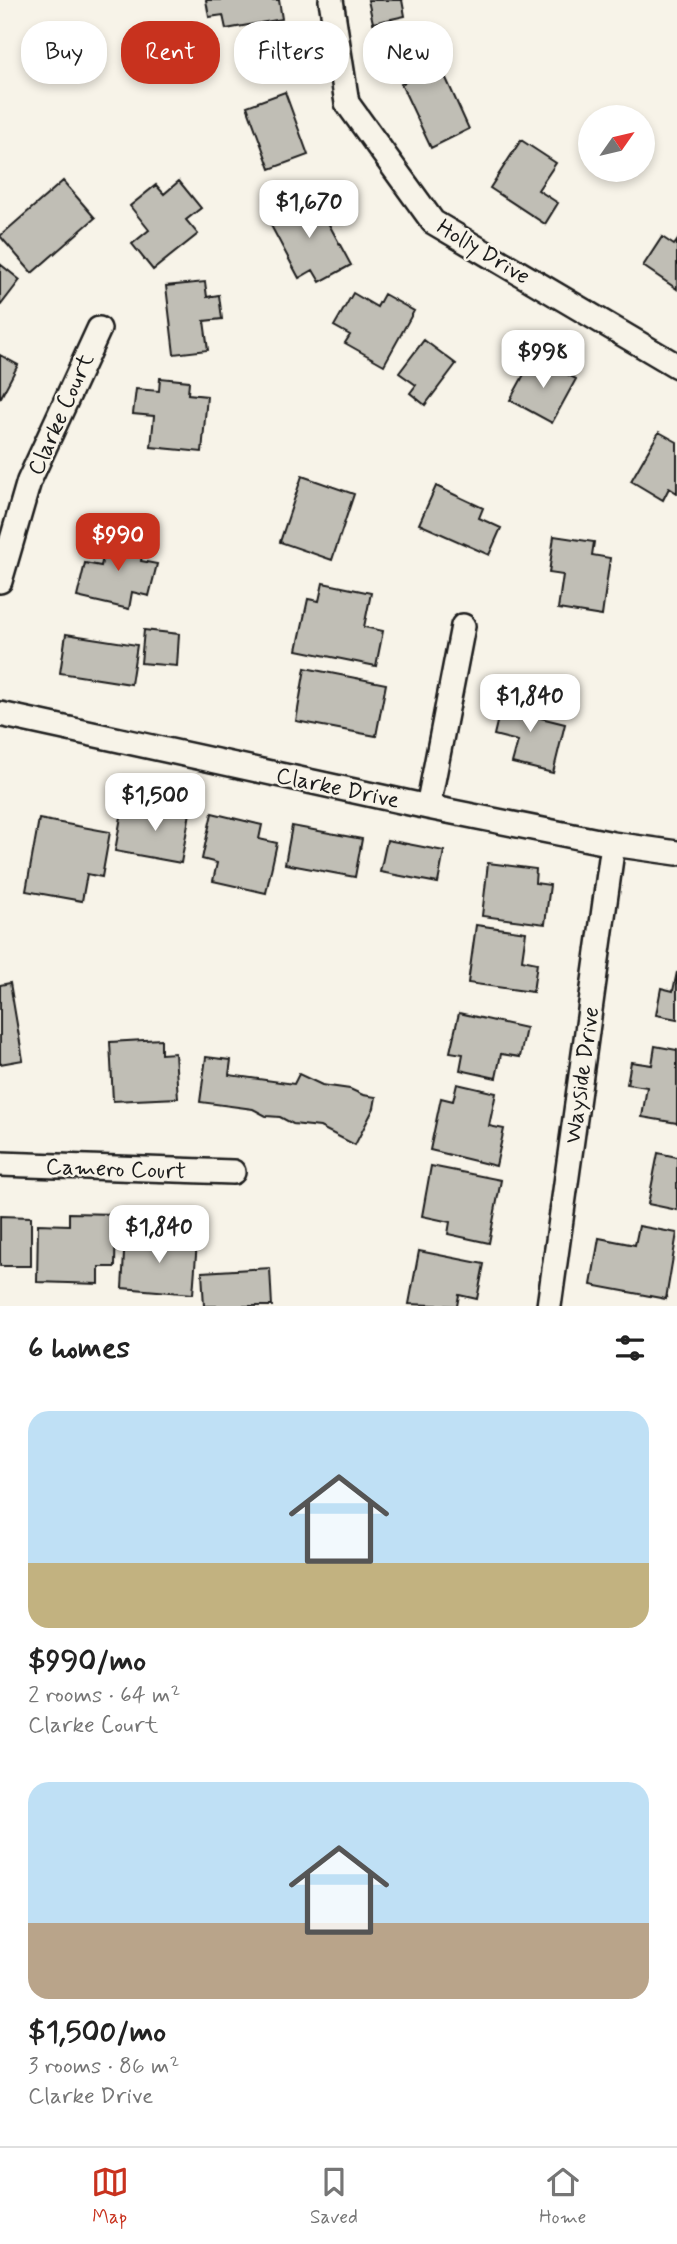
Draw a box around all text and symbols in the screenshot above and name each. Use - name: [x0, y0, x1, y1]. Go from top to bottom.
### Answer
- chip: Buy: [21, 21, 107, 84]
- chip: Rent: [121, 21, 220, 84]
- chip: Filters: [234, 21, 349, 84]
- chip: New: [363, 21, 453, 84]
- north arrow: [578, 105, 654, 182]
- map controls: [578, 105, 655, 182]
- pin: $1,670: [252, 180, 366, 240]
- text: $1,670: [275, 188, 343, 218]
- street label: Holly Drive: [431, 213, 535, 292]
- pin: $998: [502, 330, 584, 390]
- text: $998: [518, 338, 568, 368]
- street label: Clarke Court: [22, 349, 102, 480]
- pin: $990: [77, 514, 159, 573]
- text: $990: [92, 521, 144, 551]
- pin: $1,840: [473, 674, 587, 734]
- text: $1,840: [496, 682, 564, 712]
- street label: Clarke Drive: [273, 761, 402, 817]
- pin: $1,500: [98, 774, 212, 833]
- text: $1,500: [121, 781, 189, 811]
- street label: Wayside Drive: [559, 1005, 607, 1146]
- street label: Camero Court: [45, 1153, 187, 1187]
- pin: $1,840: [102, 1206, 216, 1265]
- text: $1,840: [125, 1213, 193, 1243]
- text: 6 homes: [28, 1329, 130, 1368]
- icon: filters: [611, 1329, 649, 1367]
- icon: home: [276, 1456, 402, 1582]
- text: $990/mo: [28, 1642, 146, 1681]
- text: 2 rooms · 64 m²: [28, 1681, 180, 1711]
- text: Clarke Court: [28, 1711, 158, 1741]
- icon: home: [276, 1827, 402, 1953]
- text: $1,500/mo: [28, 2013, 166, 2052]
- text: 3 rooms · 86 m²: [28, 2052, 179, 2082]
- text: Clarke Drive: [28, 2082, 153, 2112]
- tab: Map: [91, 2163, 129, 2230]
- tab: Saved: [310, 2163, 358, 2230]
- tab: Home: [539, 2163, 586, 2230]

